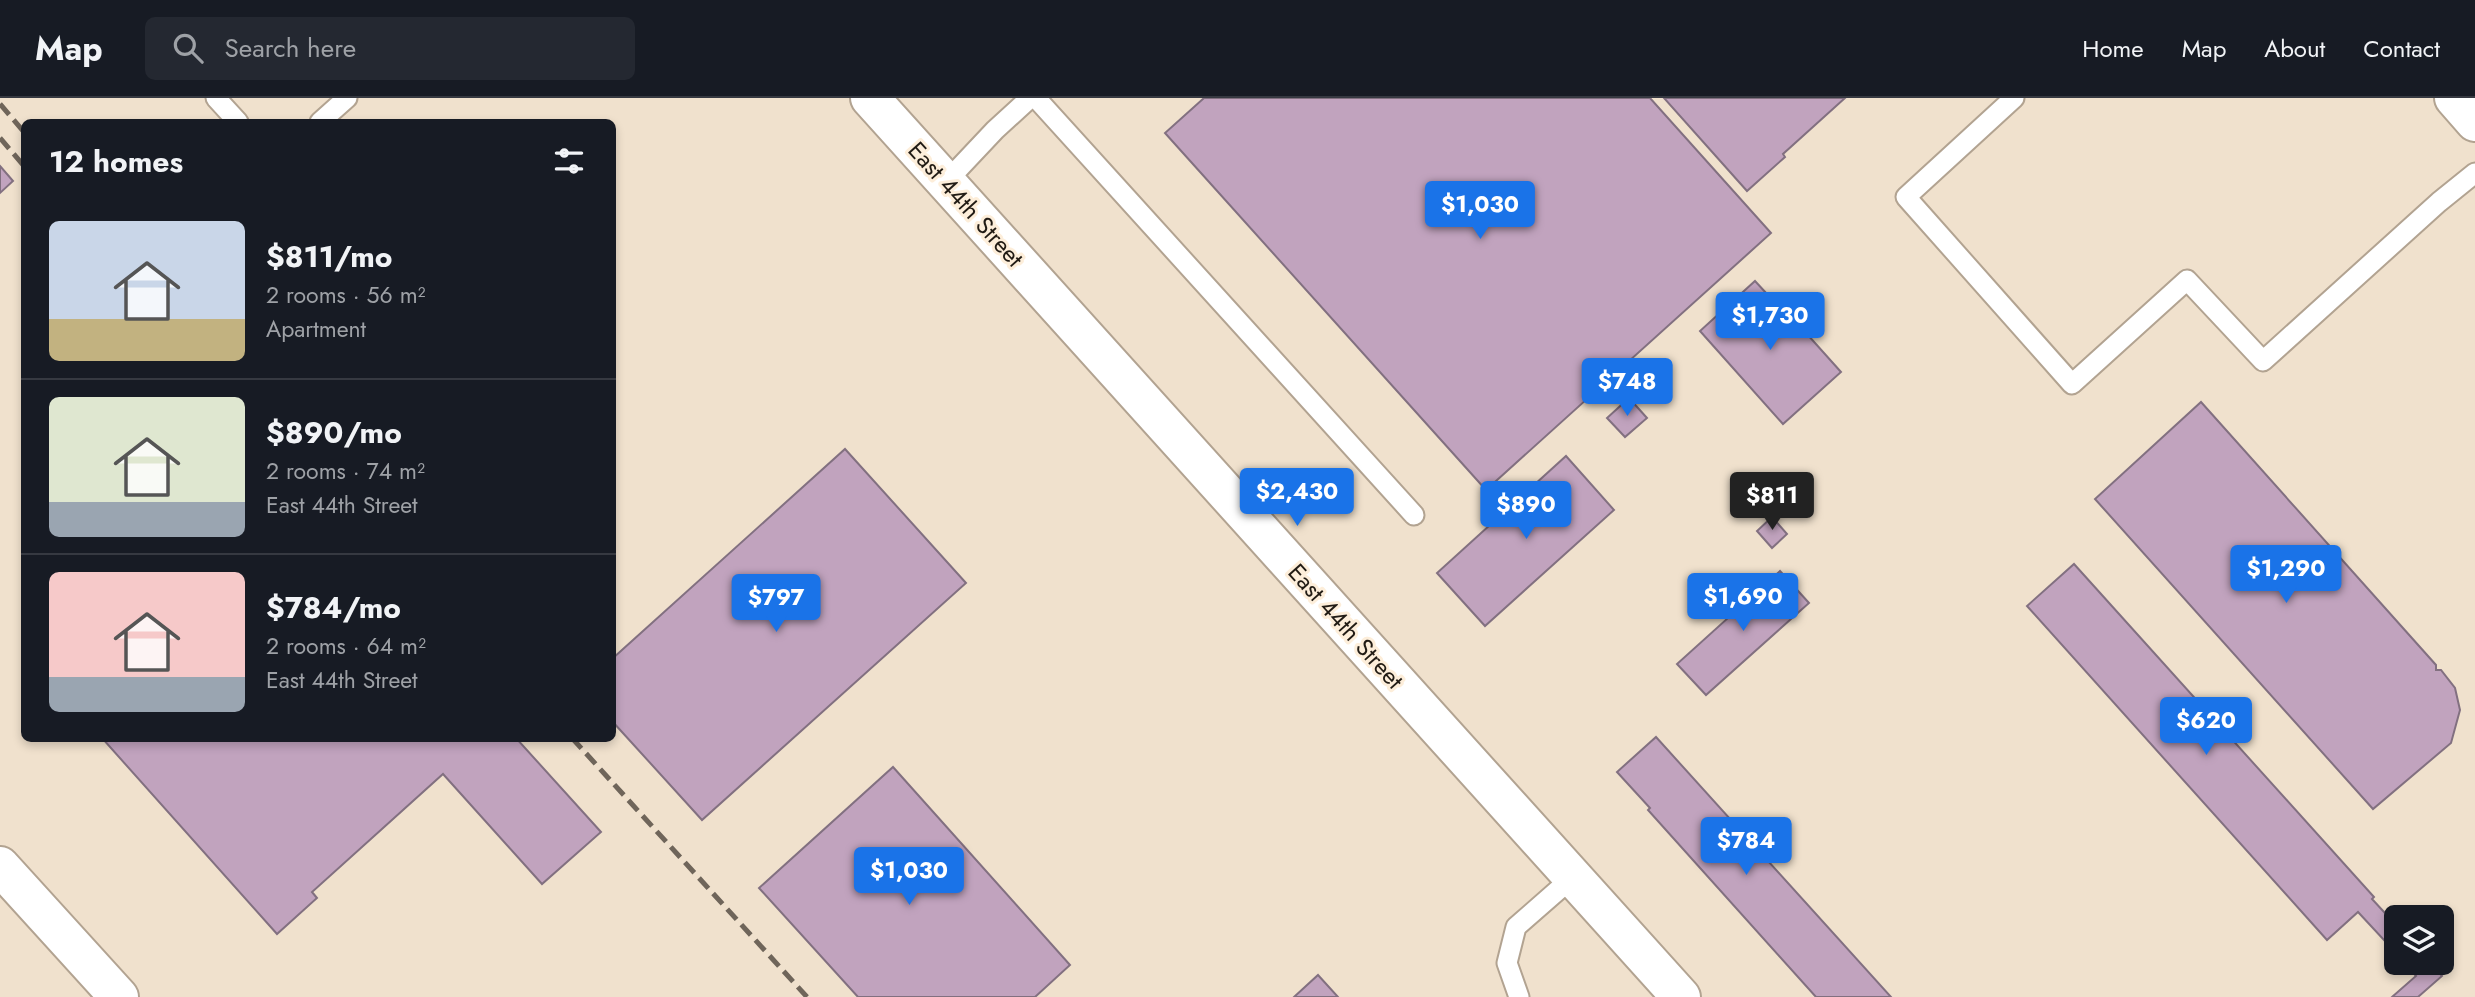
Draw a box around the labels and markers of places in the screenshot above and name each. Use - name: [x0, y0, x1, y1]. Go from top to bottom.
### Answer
- pin: $1,030: [1423, 181, 1537, 241]
- pin: $1,730: [1713, 292, 1827, 352]
- pin: $748: [1586, 358, 1668, 418]
- pin: $2,430: [1240, 468, 1354, 528]
- pin: $811: [1731, 472, 1813, 532]
- pin: $890: [1485, 482, 1567, 541]
- pin: $1,290: [2229, 546, 2343, 605]
- pin: $797: [735, 574, 817, 634]
- pin: $1,690: [1686, 574, 1800, 633]
- pin: $620: [2165, 698, 2247, 757]
- pin: $784: [1705, 818, 1787, 877]
- pin: $1,030: [852, 848, 966, 907]

